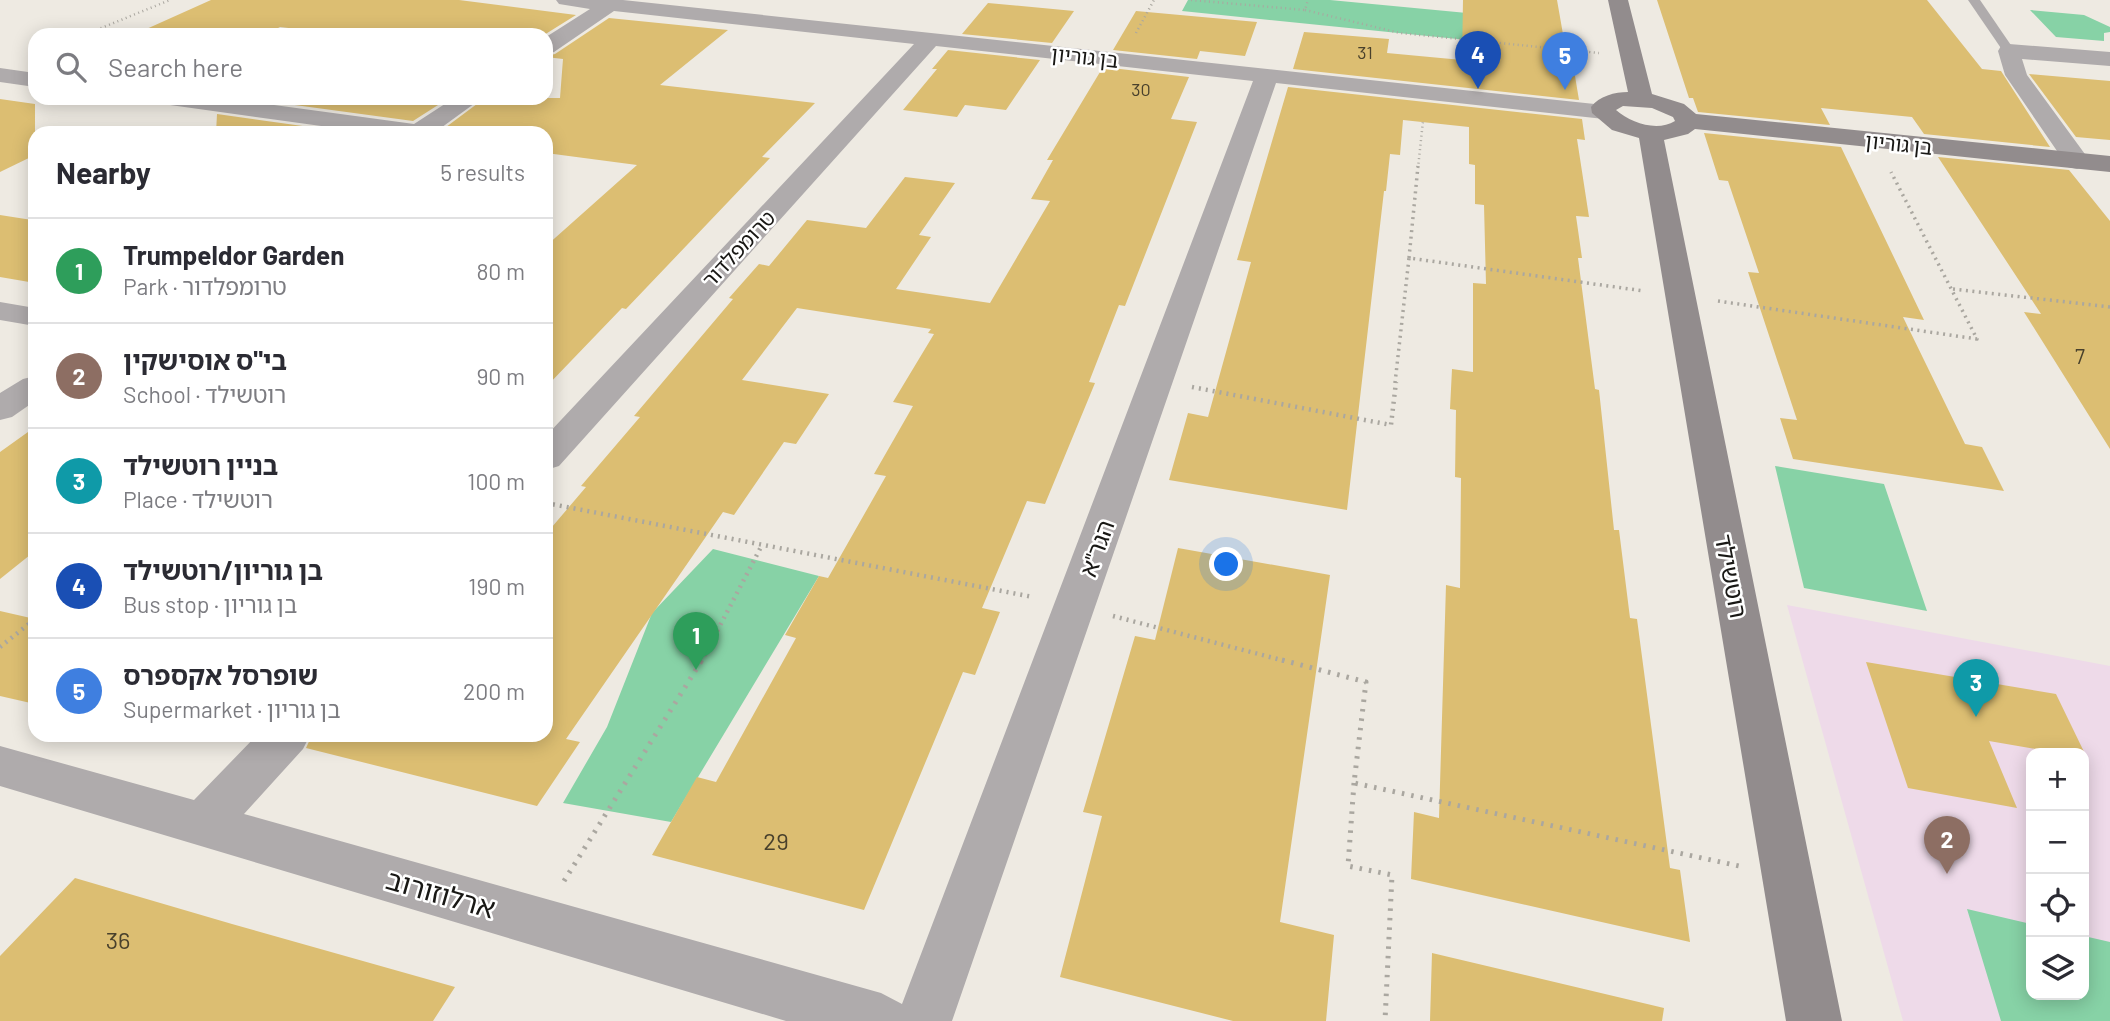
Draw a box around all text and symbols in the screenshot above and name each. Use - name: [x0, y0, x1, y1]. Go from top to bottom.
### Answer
- search box: [28, 28, 553, 105]
- pin: 4: [1455, 31, 1501, 89]
- pin: 5: [1542, 32, 1588, 90]
- street label: בן גוריון: [1050, 40, 1120, 72]
- house number: 31: [1357, 41, 1373, 63]
- icon: search: [52, 48, 90, 86]
- text: Search here: [108, 51, 243, 82]
- house number: 30: [1131, 78, 1151, 100]
- street label: בן גוריון: [1864, 127, 1934, 159]
- text: Nearby: [56, 154, 151, 190]
- text: 5 results: [440, 158, 525, 186]
- street label: טרומפלדור: [696, 205, 780, 291]
- text: Trumpeldor Garden: [123, 239, 344, 270]
- text: 1: [75, 257, 83, 285]
- text: 80 m: [476, 257, 525, 285]
- text: Park · טרומפלדור: [123, 272, 287, 300]
- house number: 7: [2075, 343, 2085, 368]
- text: בי"ס אוסישקין: [123, 344, 287, 375]
- text: 2: [73, 362, 85, 390]
- text: 90 m: [476, 362, 525, 390]
- text: School · רוטשילד: [123, 380, 286, 408]
- text: בניין רוטשילד: [123, 449, 278, 480]
- text: 3: [73, 467, 85, 495]
- text: 100 m: [467, 467, 525, 495]
- text: Place · רוטשילד: [123, 485, 273, 513]
- street label: הגר"א: [1072, 516, 1120, 580]
- street label: רוטשילד: [1710, 532, 1754, 620]
- your location: [1209, 547, 1243, 581]
- text: בן גוריון/רוטשילד: [123, 554, 323, 585]
- text: 4: [72, 572, 86, 600]
- text: 190 m: [468, 572, 525, 600]
- text: Bus stop · בן גוריון: [123, 590, 297, 618]
- pin: 1: [673, 612, 719, 670]
- text: שופרסל אקספרס: [123, 659, 318, 690]
- pin: 3: [1953, 659, 1999, 717]
- text: 5: [73, 677, 85, 705]
- text: 200 m: [463, 677, 525, 705]
- text: Supermarket · בן גוריון: [123, 695, 341, 723]
- map controls: [2026, 748, 2089, 1000]
- button: +: [2026, 748, 2089, 811]
- button: −: [2026, 811, 2089, 874]
- pin: 2: [1924, 816, 1970, 874]
- house number: 29: [763, 826, 789, 855]
- street label: ארלוזורוב: [383, 861, 499, 925]
- button: locate: [2026, 874, 2089, 937]
- house number: 36: [106, 925, 130, 954]
- button: layers: [2026, 937, 2089, 1000]

